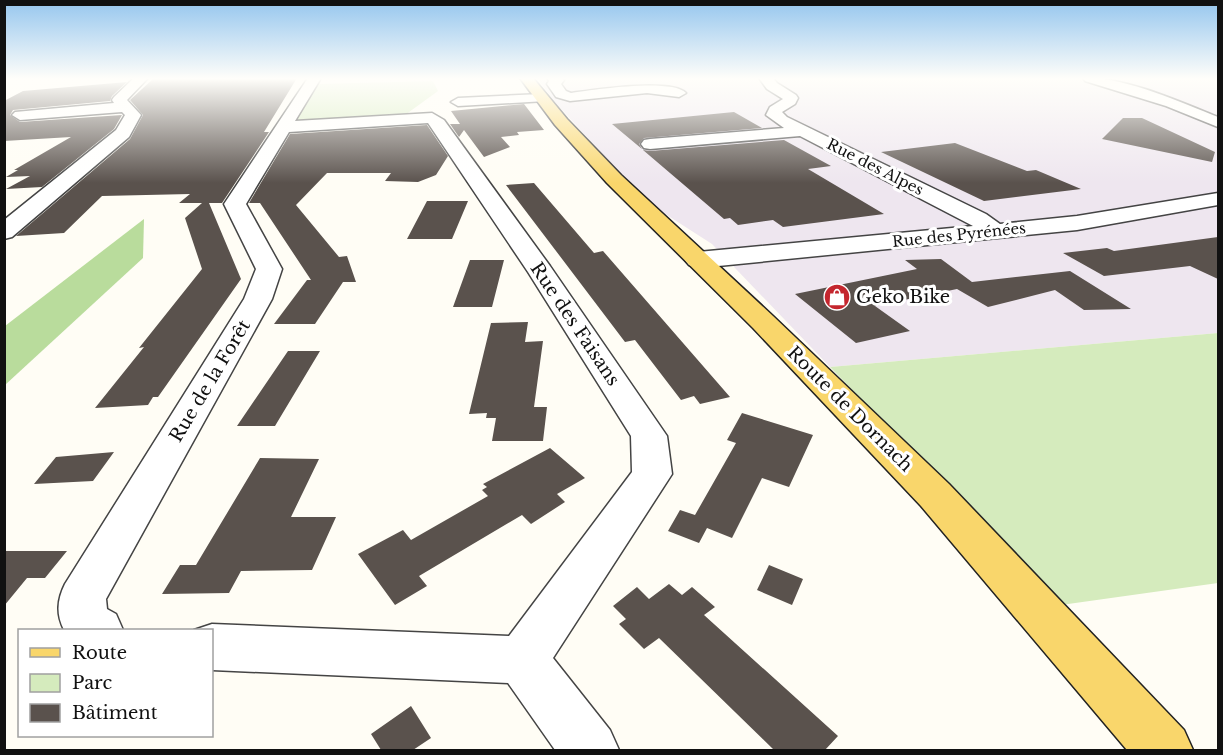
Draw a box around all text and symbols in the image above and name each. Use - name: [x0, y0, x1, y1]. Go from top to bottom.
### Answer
- street label: Rue des Alpes: [824, 134, 927, 199]
- street label: Rue des Pyrénées: [891, 218, 1027, 251]
- street label: Rue des Faisans: [526, 258, 624, 390]
- shop icon: Geko Bike: [822, 282, 852, 312]
- place label: Geko Bike: [856, 286, 950, 308]
- street label: Rue de la Forêt: [165, 316, 255, 446]
- street label: Route de Dornach: [783, 342, 917, 476]
- legend: [18, 629, 213, 737]
- text: Route: [72, 642, 127, 664]
- text: Parc: [72, 672, 113, 694]
- text: Bâtiment: [72, 702, 158, 724]

